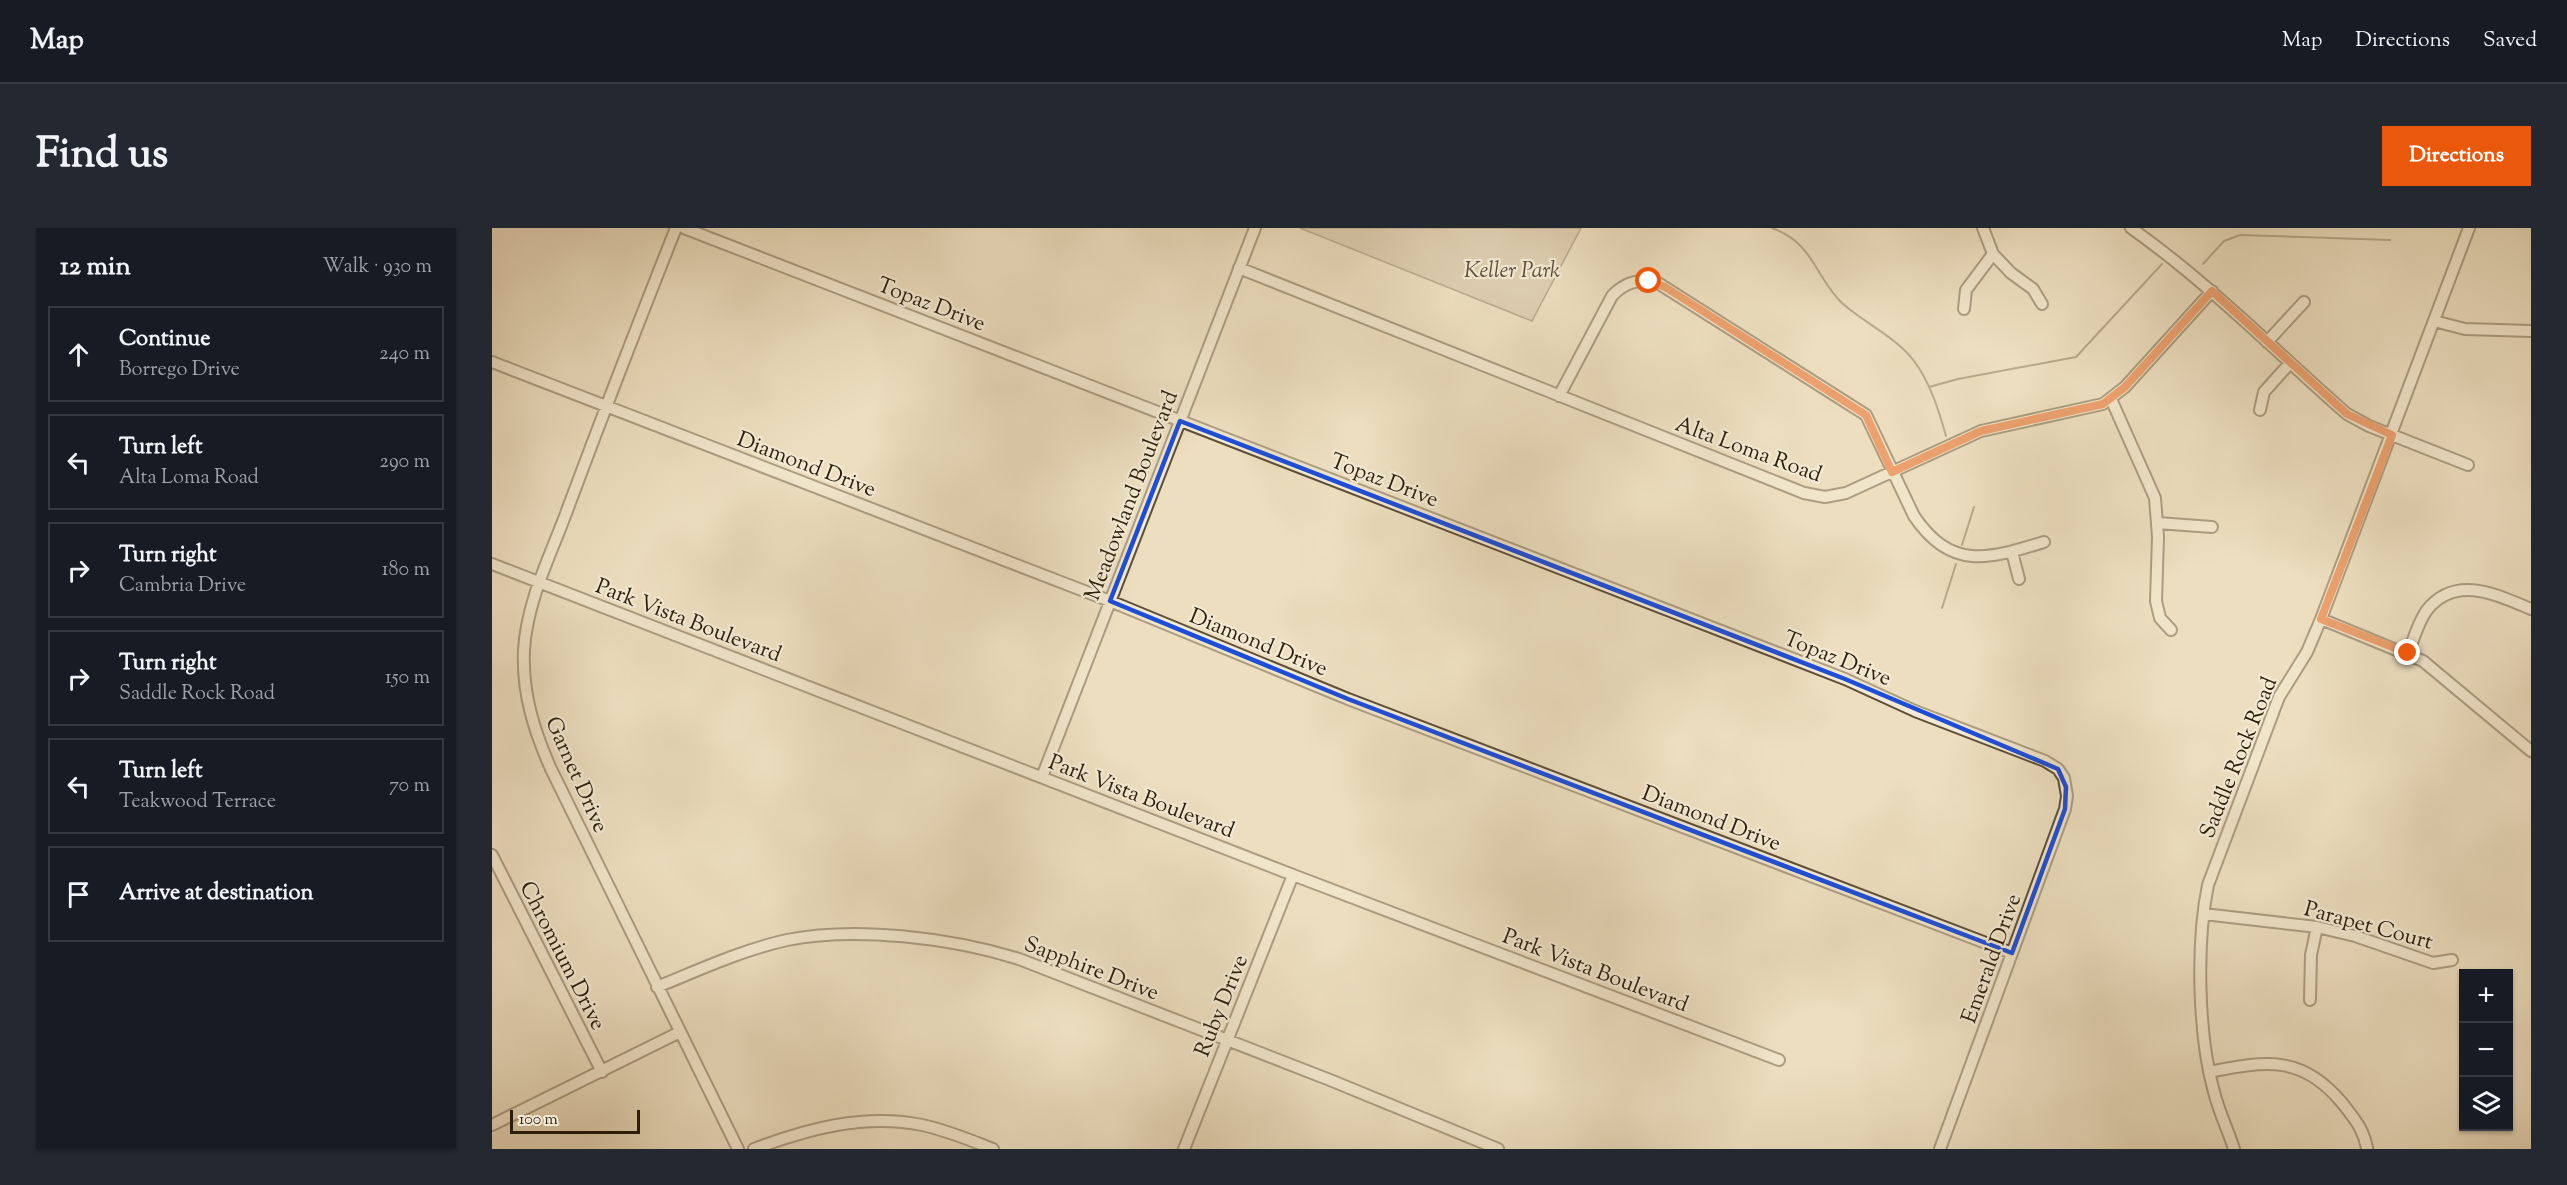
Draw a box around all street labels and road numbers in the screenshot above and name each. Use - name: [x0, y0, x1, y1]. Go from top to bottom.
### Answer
- street label: Topaz Drive: [872, 271, 990, 341]
- street label: Meadowland Boulevard: [1078, 386, 1188, 606]
- street label: Alta Loma Road: [1670, 409, 1826, 492]
- street label: Diamond Drive: [732, 425, 880, 507]
- street label: Topaz Drive: [1325, 447, 1443, 517]
- street label: Park Vista Boulevard: [590, 572, 786, 672]
- street label: Diamond Drive: [1184, 601, 1332, 686]
- street label: Topaz Drive: [1778, 624, 1896, 696]
- street label: Saddle Rock Road: [2193, 673, 2287, 844]
- street label: Garnet Drive: [535, 712, 615, 838]
- street label: Park Vista Boulevard: [1043, 748, 1239, 848]
- street label: Diamond Drive: [1637, 779, 1785, 861]
- street label: Chromium Drive: [510, 876, 613, 1036]
- street label: Emerald Drive: [1955, 890, 2031, 1028]
- street label: Parapet Court: [2300, 894, 2437, 960]
- street label: Park Vista Boulevard: [1497, 922, 1693, 1022]
- street label: Sapphire Drive: [1019, 929, 1163, 1010]
- street label: Ruby Drive: [1188, 950, 1258, 1062]

